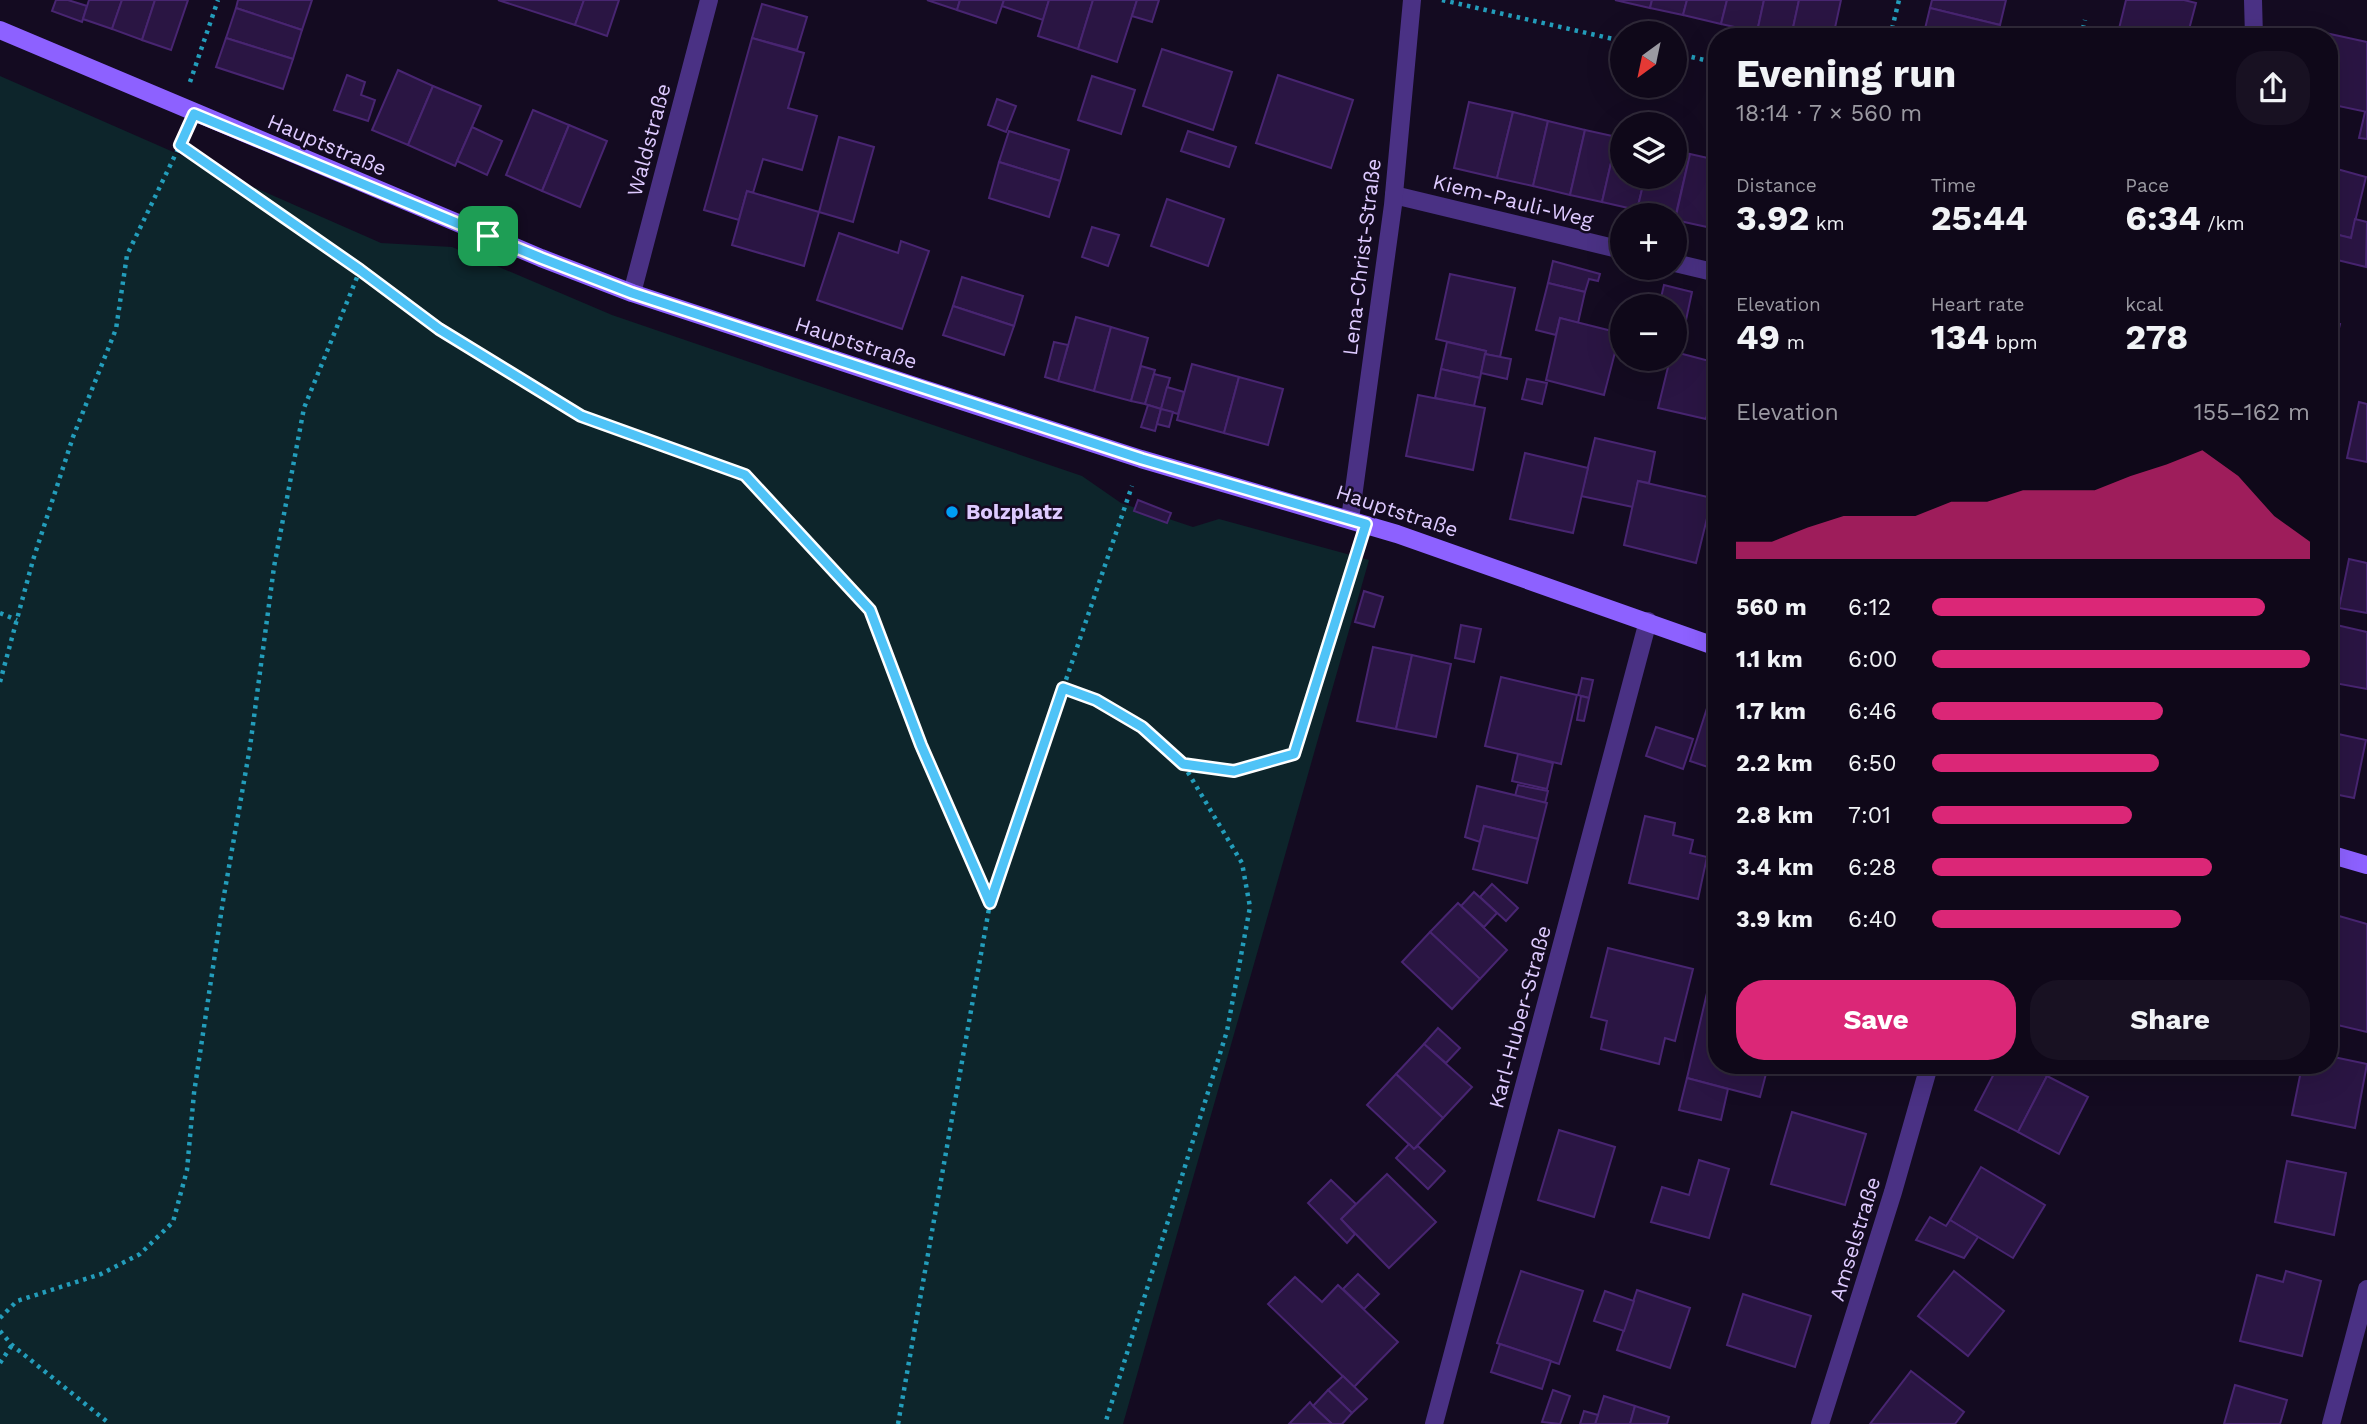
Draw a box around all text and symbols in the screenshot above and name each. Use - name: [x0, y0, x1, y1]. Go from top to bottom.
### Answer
- north arrow: [1610, 21, 1687, 98]
- map controls: [1610, 21, 1687, 371]
- button: share: [2236, 51, 2310, 125]
- text: Evening run: [1736, 52, 1956, 96]
- street label: Waldstraße: [621, 81, 676, 199]
- text: 18:14 · 7 × 560 m: [1736, 100, 1922, 127]
- street label: Hauptstraße: [264, 108, 391, 181]
- button: layers: [1610, 112, 1687, 189]
- street label: Lena-Christ-Straße: [1337, 157, 1386, 357]
- street label: Kiem-Pauli-Weg: [1430, 168, 1597, 233]
- text: Distance: [1736, 174, 1817, 197]
- text: Time: [1931, 174, 1976, 197]
- text: Pace: [2125, 174, 2169, 197]
- text: 3.92: [1736, 197, 1809, 239]
- text: 25:44: [1931, 197, 2028, 239]
- text: 6:34: [2125, 197, 2201, 239]
- button: +: [1610, 203, 1687, 280]
- pin: [458, 206, 518, 266]
- text: km: [1809, 212, 1845, 235]
- text: /km: [2201, 212, 2245, 235]
- icon: arrive: [469, 217, 507, 255]
- text: Elevation: [1736, 293, 1821, 316]
- text: Heart rate: [1931, 293, 2025, 316]
- text: kcal: [2125, 293, 2163, 316]
- button: −: [1610, 294, 1687, 371]
- street label: Hauptstraße: [792, 311, 920, 374]
- text: 49: [1736, 316, 1780, 358]
- text: 134: [1931, 316, 1989, 358]
- text: 278: [2125, 316, 2188, 358]
- text: m: [1780, 331, 1805, 354]
- text: bpm: [1989, 331, 2038, 354]
- text: Elevation: [1736, 399, 1839, 426]
- text: 155–162 m: [2194, 399, 2310, 426]
- street label: Hauptstraße: [1333, 479, 1461, 542]
- place label: Bolzplatz: [966, 499, 1063, 524]
- marker: Bolzplatz: [944, 504, 960, 520]
- text: 560 m: [1736, 594, 1807, 621]
- text: 6:12: [1848, 594, 1891, 621]
- text: 1.1 km: [1736, 646, 1803, 673]
- text: 6:00: [1848, 646, 1897, 673]
- text: 1.7 km: [1736, 698, 1806, 725]
- text: 6:46: [1848, 698, 1897, 725]
- text: 2.2 km: [1736, 750, 1813, 777]
- text: 6:50: [1848, 750, 1896, 777]
- text: 2.8 km: [1736, 802, 1813, 829]
- text: 7:01: [1848, 802, 1891, 829]
- text: 3.4 km: [1736, 854, 1814, 881]
- text: 6:28: [1848, 854, 1896, 881]
- text: 3.9 km: [1736, 906, 1813, 933]
- text: 6:40: [1848, 906, 1897, 933]
- street label: Karl-Huber-Straße: [1483, 923, 1556, 1111]
- button: Save: [1736, 980, 2016, 1060]
- button: Share: [2030, 980, 2310, 1060]
- street label: Amselstraße: [1824, 1174, 1885, 1304]

